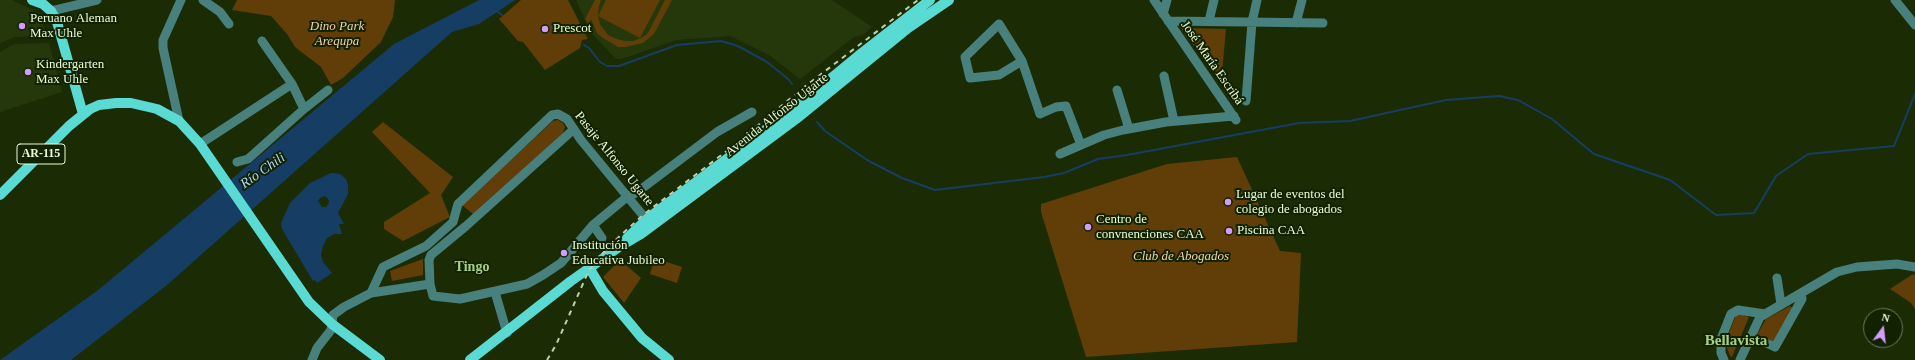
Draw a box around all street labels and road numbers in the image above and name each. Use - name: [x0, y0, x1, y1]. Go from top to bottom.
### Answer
- street label: José María Escribá: [1177, 18, 1247, 108]
- street label: Avenida Alfonso Ugarte: [722, 70, 832, 160]
- street label: Pasaje Alfonso Ugarte: [571, 109, 657, 209]
- road number: AR-115: [17, 144, 65, 164]

